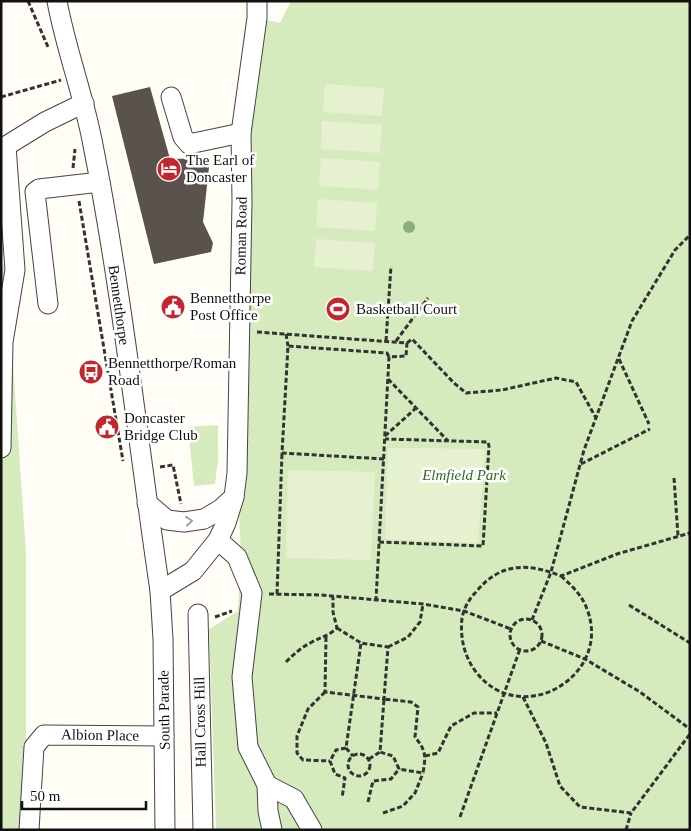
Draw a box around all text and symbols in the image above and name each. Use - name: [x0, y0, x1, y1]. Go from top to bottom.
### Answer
- place label: The Earl of Doncaster: [186, 152, 254, 185]
- hotel icon: The Earl of Doncaster: [156, 156, 182, 182]
- street label: Roman Road: [232, 196, 250, 276]
- street label: Bennetthorpe: [105, 264, 133, 346]
- place label: Bennetthorpe Post Office: [190, 290, 271, 323]
- public building icon: Bennetthorpe Post Office: [160, 294, 186, 320]
- sports icon: Basketball Court: [325, 296, 351, 322]
- place label: Basketball Court: [356, 301, 458, 317]
- place label: Bennetthorpe/Roman Road: [108, 355, 237, 388]
- bus stop icon: Bennetthorpe/Roman Road: [78, 359, 104, 385]
- place label: Doncaster Bridge Club: [124, 410, 198, 443]
- public building icon: Doncaster Bridge Club: [94, 414, 120, 440]
- park label: Elmfield Park: [421, 467, 506, 483]
- one-way arrow: [185, 515, 193, 526]
- street label: South Parade: [155, 670, 173, 750]
- street label: Hall Cross Hill: [191, 676, 209, 768]
- street label: Albion Place: [61, 726, 139, 744]
- scale bar: [22, 778, 146, 810]
- text: 50 m: [30, 788, 61, 804]

